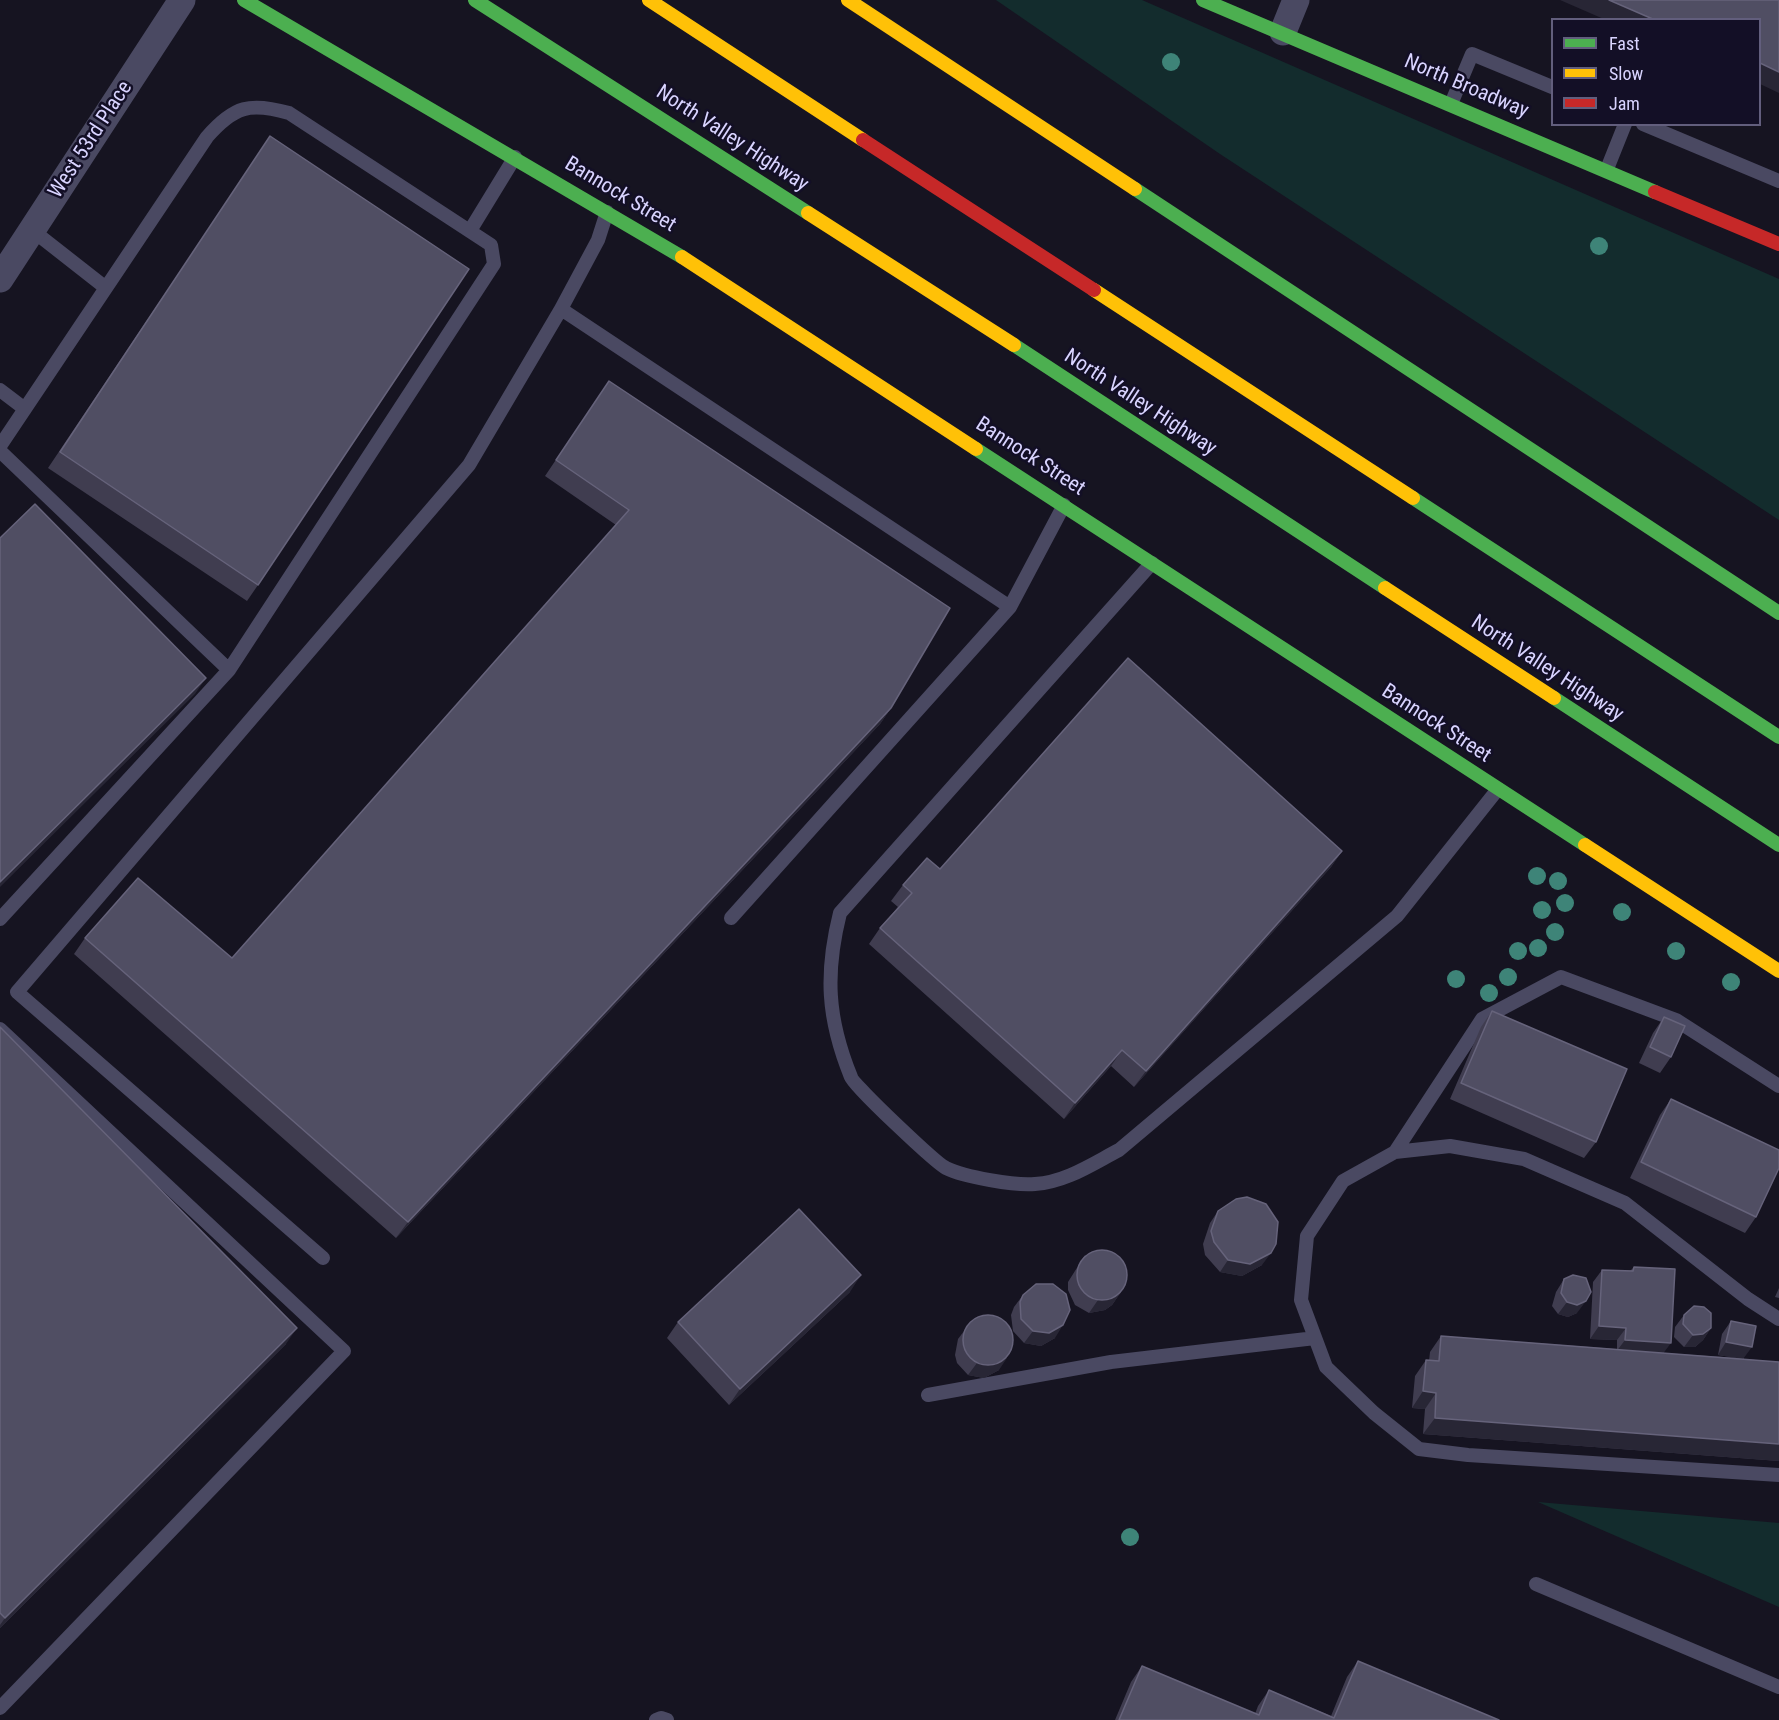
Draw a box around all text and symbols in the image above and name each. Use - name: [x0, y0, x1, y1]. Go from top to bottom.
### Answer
- legend: [1551, 18, 1761, 126]
- text: Fast: [1609, 33, 1640, 54]
- street label: North Broadway: [1400, 49, 1532, 125]
- text: Slow: [1609, 63, 1643, 84]
- street label: West 53rd Place: [44, 77, 138, 203]
- street label: North Valley Highway: [651, 80, 813, 198]
- text: Jam: [1609, 93, 1640, 114]
- street label: Bannock Street: [560, 152, 680, 238]
- street label: North Valley Highway: [1059, 344, 1221, 462]
- street label: Bannock Street: [970, 412, 1090, 502]
- street label: North Valley Highway: [1466, 610, 1628, 728]
- street label: Bannock Street: [1376, 679, 1496, 769]

